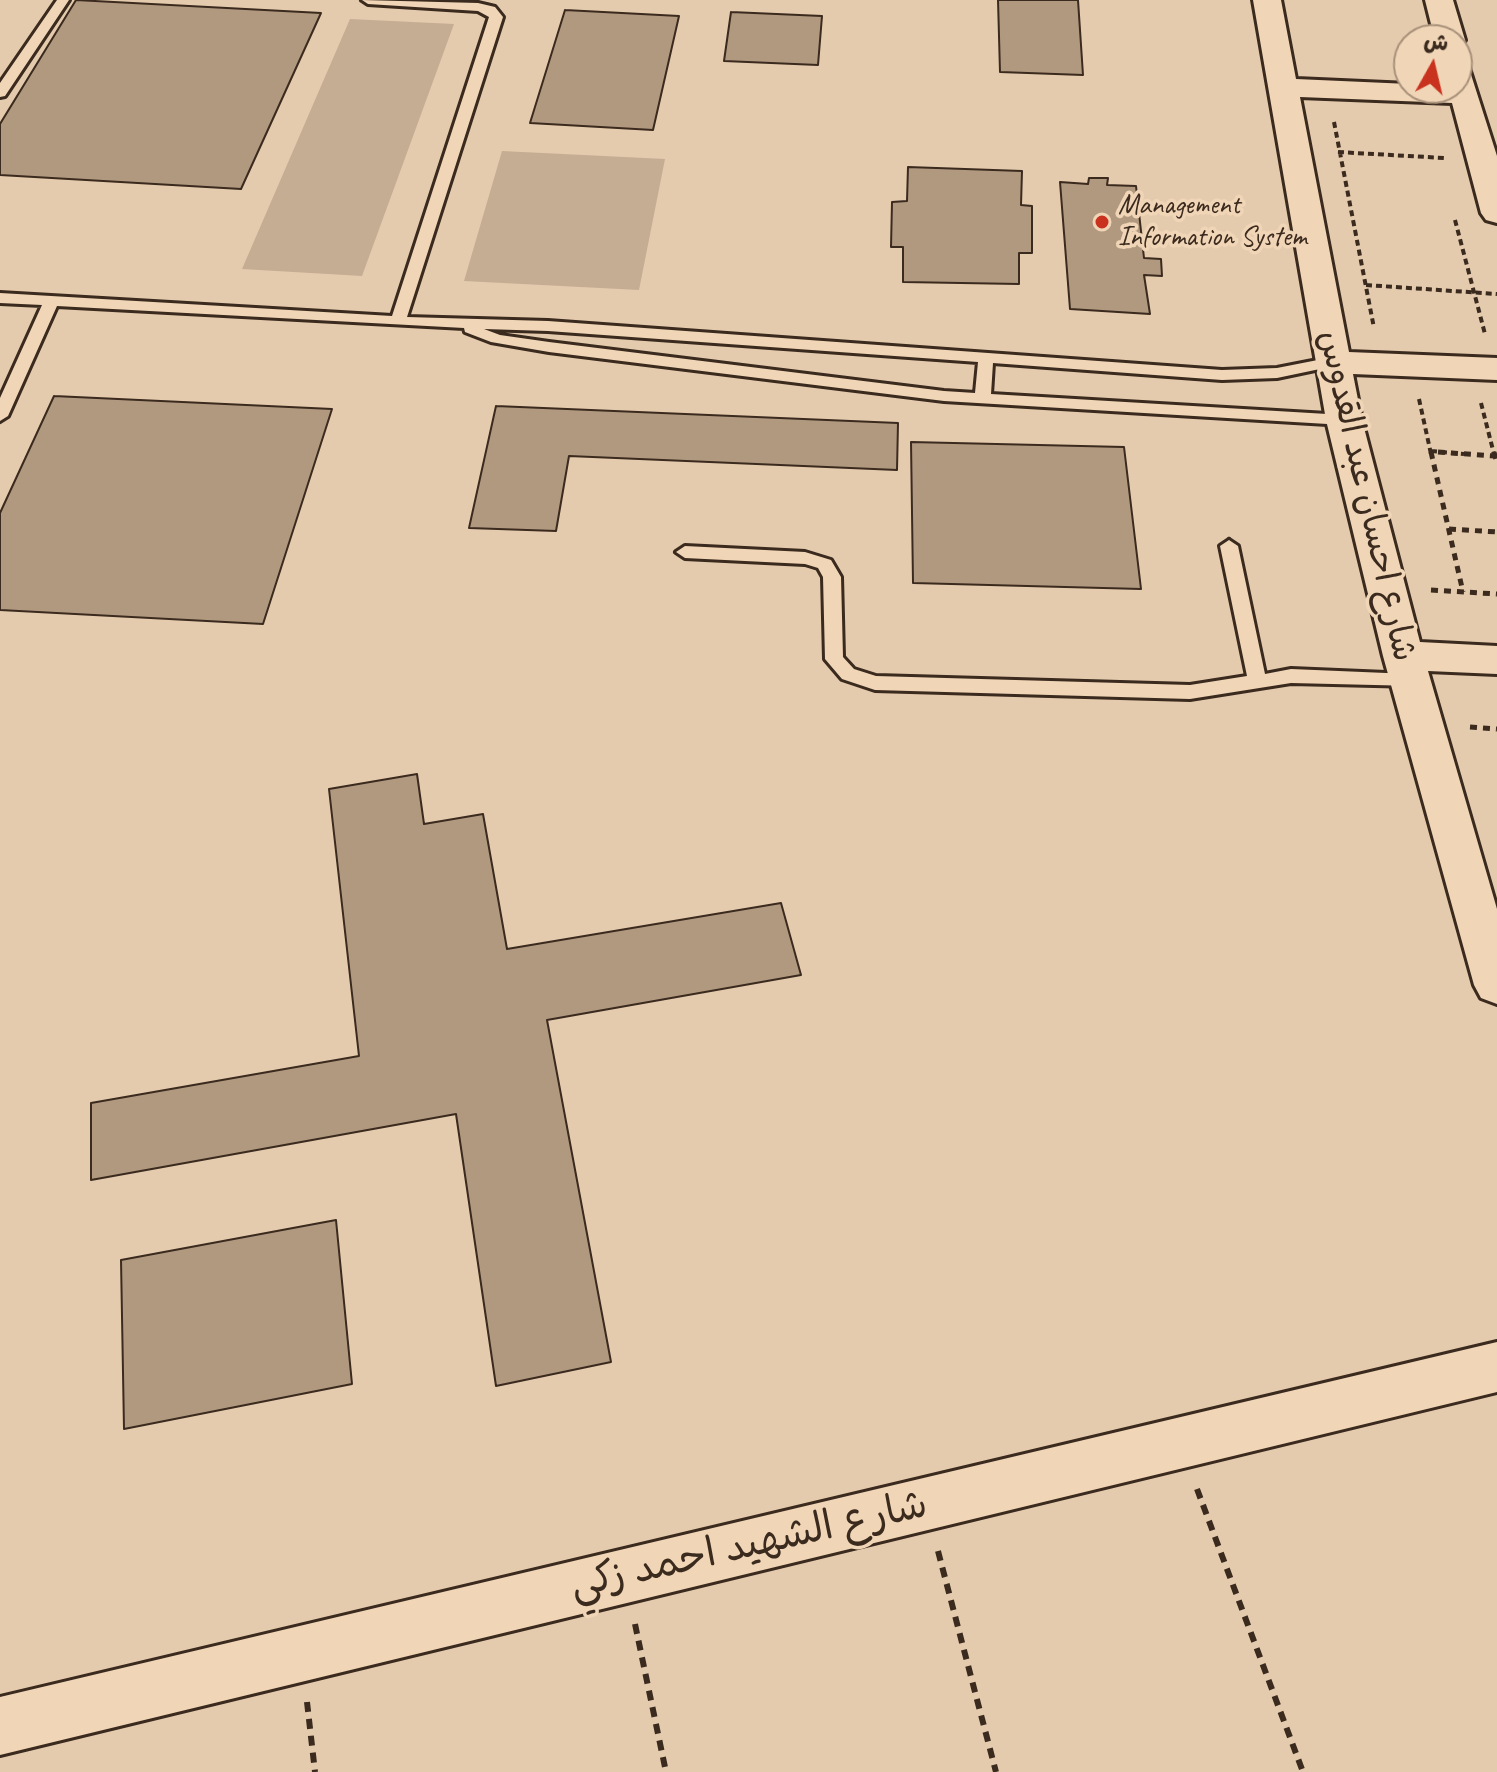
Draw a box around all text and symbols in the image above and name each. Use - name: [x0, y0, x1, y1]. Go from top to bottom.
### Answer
- north arrow: [1393, 24, 1473, 104]
- text: ش: [1422, 27, 1450, 58]
- place label: Management Information System: [1118, 189, 1307, 255]
- marker: Management Information System: [1093, 213, 1111, 231]
- street label: شارع احسان عبد القدوس: [1308, 327, 1424, 665]
- street label: شارع الشهيد احمد زكي: [566, 1482, 932, 1610]

